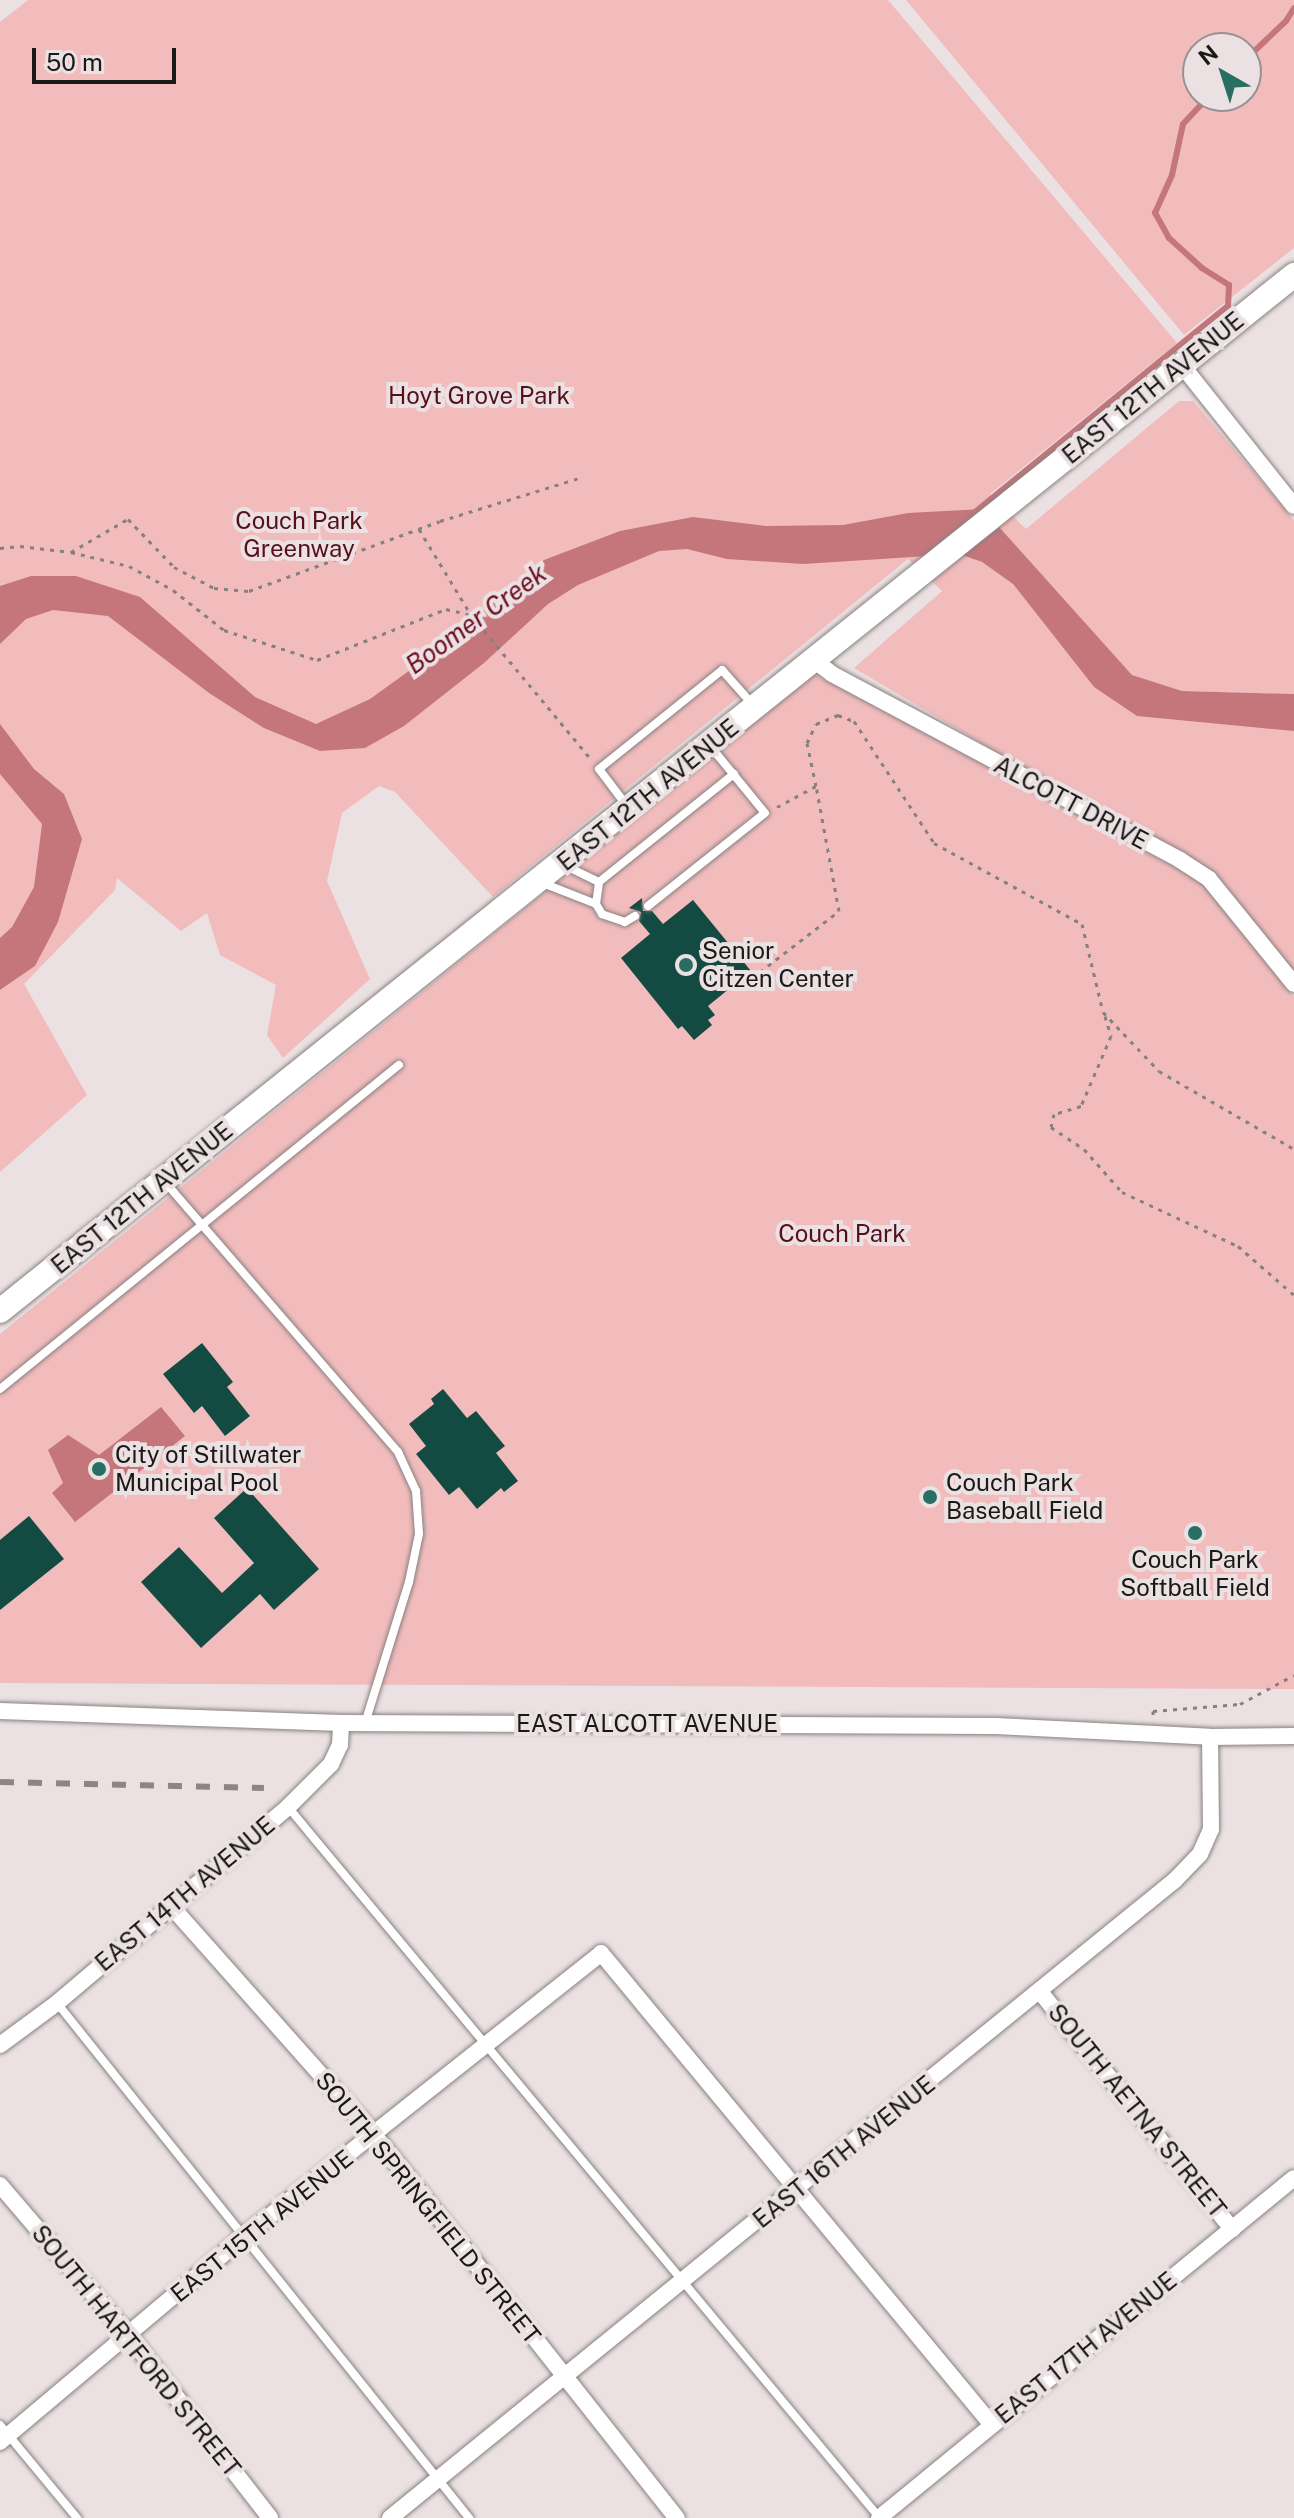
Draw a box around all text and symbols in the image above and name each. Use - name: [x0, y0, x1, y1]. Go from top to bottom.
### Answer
- scale bar: [36, 32, 180, 82]
- north arrow: [1182, 32, 1262, 112]
- text: N: [1193, 39, 1223, 70]
- text: 50 m: [46, 48, 103, 76]
- street label: EAST 12TH AVENUE: [1057, 306, 1249, 470]
- park label: Hoyt Grove Park: [388, 382, 570, 410]
- park label: Couch Park Greenway: [235, 507, 363, 563]
- water label: Boomer Creek: [400, 558, 552, 680]
- street label: EAST 12TH AVENUE: [552, 713, 744, 877]
- street label: ALCOTT DRIVE: [989, 750, 1153, 856]
- place label: Senior Citzen Center: [702, 937, 854, 993]
- marker: Senior Citzen Center: [677, 956, 695, 974]
- street label: EAST 12TH AVENUE: [46, 1116, 238, 1280]
- park label: Couch Park: [778, 1220, 906, 1248]
- place label: City of Stillwater Municipal Pool: [115, 1441, 302, 1497]
- marker: City of Stillwater Municipal Pool: [90, 1460, 108, 1478]
- place label: Couch Park Baseball Field: [946, 1469, 1103, 1525]
- marker: Couch Park Baseball Field: [921, 1488, 939, 1506]
- marker: Couch Park Softball Field: [1186, 1524, 1204, 1542]
- place label: Couch Park Softball Field: [1120, 1546, 1270, 1602]
- street label: EAST ALCOTT AVENUE: [516, 1710, 778, 1738]
- street label: EAST 14TH AVENUE: [89, 1811, 281, 1977]
- street label: SOUTH AETNA STREET: [1042, 1998, 1232, 2224]
- street label: SOUTH SPRINGFIELD STREET: [309, 2066, 547, 2350]
- street label: EAST 16TH AVENUE: [747, 2070, 941, 2234]
- street label: EAST 15TH AVENUE: [165, 2144, 359, 2308]
- street label: SOUTH HARTFORD STREET: [26, 2219, 246, 2483]
- street label: EAST 17TH AVENUE: [990, 2266, 1182, 2430]

